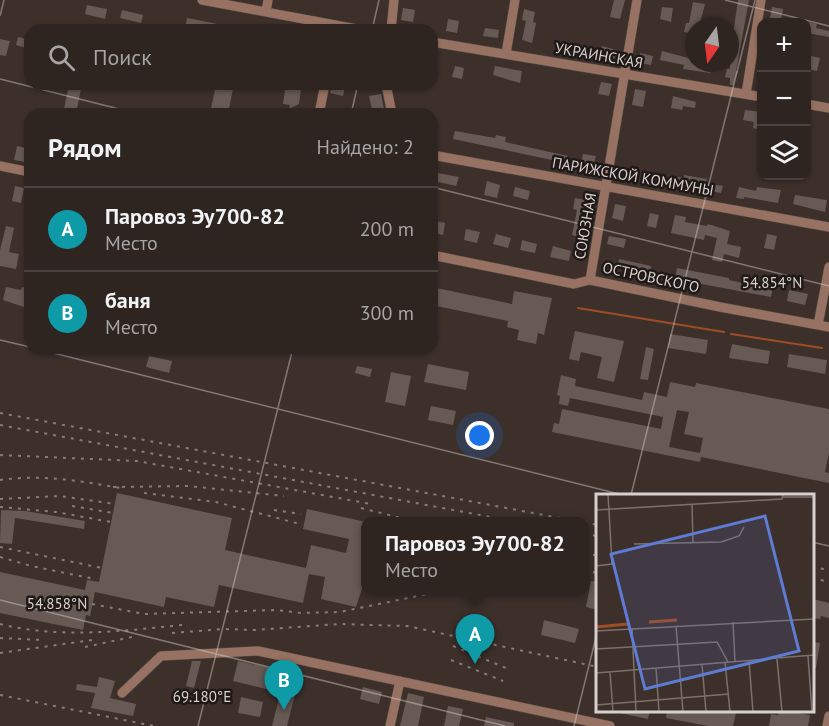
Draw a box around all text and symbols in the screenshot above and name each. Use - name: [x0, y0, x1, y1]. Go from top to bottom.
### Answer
- north arrow: [685, 18, 739, 72]
- map controls: [757, 18, 811, 180]
- button: +: [757, 18, 811, 72]
- search box: [24, 24, 438, 90]
- street label: УКРАИНСКАЯ: [554, 38, 644, 72]
- icon: search: [45, 41, 78, 74]
- text: Поиск: [93, 43, 152, 71]
- button: −: [757, 72, 811, 126]
- button: layers: [757, 126, 811, 180]
- text: Рядом: [48, 131, 122, 164]
- text: Найдено: 2: [317, 134, 414, 160]
- street label: ПАРИЖСКОЙ КОММУНЫ: [551, 152, 715, 200]
- street label: СОЮЗНАЯ: [570, 191, 600, 261]
- text: Паровоз Эу700-82: [105, 202, 285, 230]
- text: A: [61, 216, 74, 242]
- text: 200 m: [360, 216, 414, 242]
- text: Место: [105, 230, 158, 256]
- street label: ОСТРОВСКОГО: [601, 257, 701, 297]
- text: 54.854°N: [742, 273, 802, 292]
- text: баня: [105, 286, 151, 314]
- text: B: [62, 300, 73, 326]
- text: 300 m: [360, 300, 414, 326]
- text: Место: [105, 314, 158, 340]
- your location: [465, 421, 494, 450]
- inset map: [596, 494, 814, 711]
- popup: [361, 517, 589, 595]
- text: Паровоз Эу700-82: [385, 529, 565, 557]
- text: Место: [385, 557, 438, 583]
- text: 54.858°N: [27, 594, 87, 613]
- pin: A: [456, 614, 494, 664]
- pin: B: [264, 660, 304, 710]
- text: 69.180°E: [173, 687, 231, 706]

